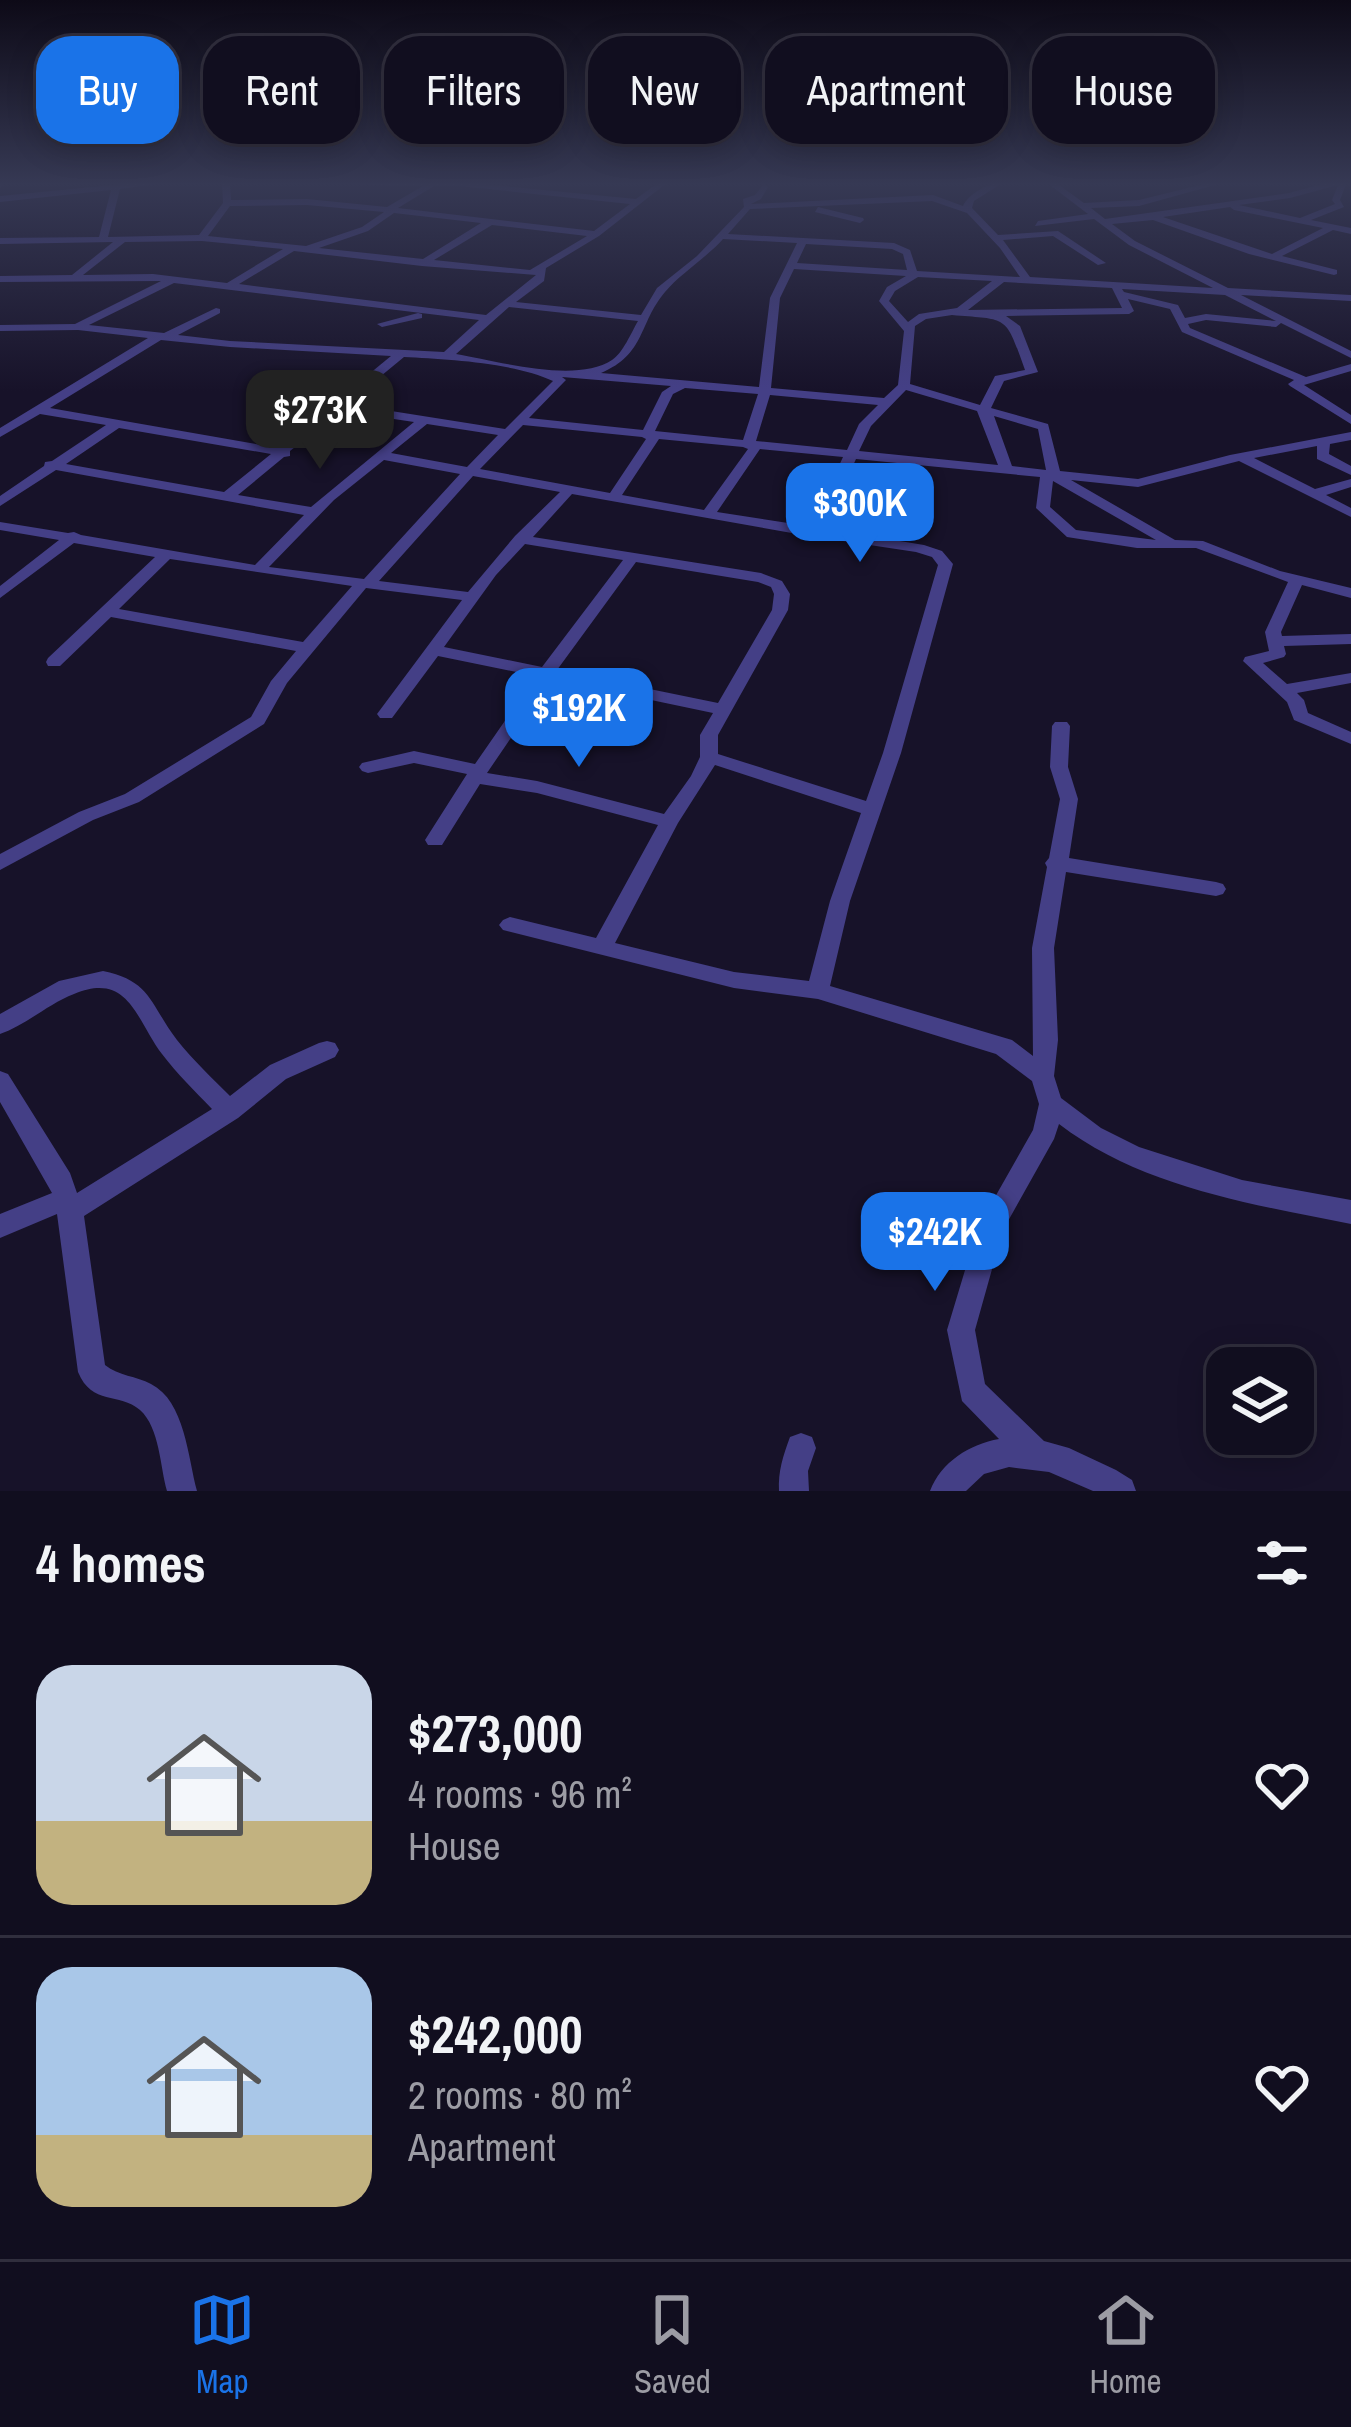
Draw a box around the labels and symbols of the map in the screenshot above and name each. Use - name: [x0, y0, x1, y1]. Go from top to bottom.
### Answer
- pin: $273K: [236, 370, 404, 472]
- pin: $300K: [776, 463, 944, 565]
- pin: $192K: [495, 668, 663, 770]
- pin: $242K: [851, 1192, 1019, 1294]

